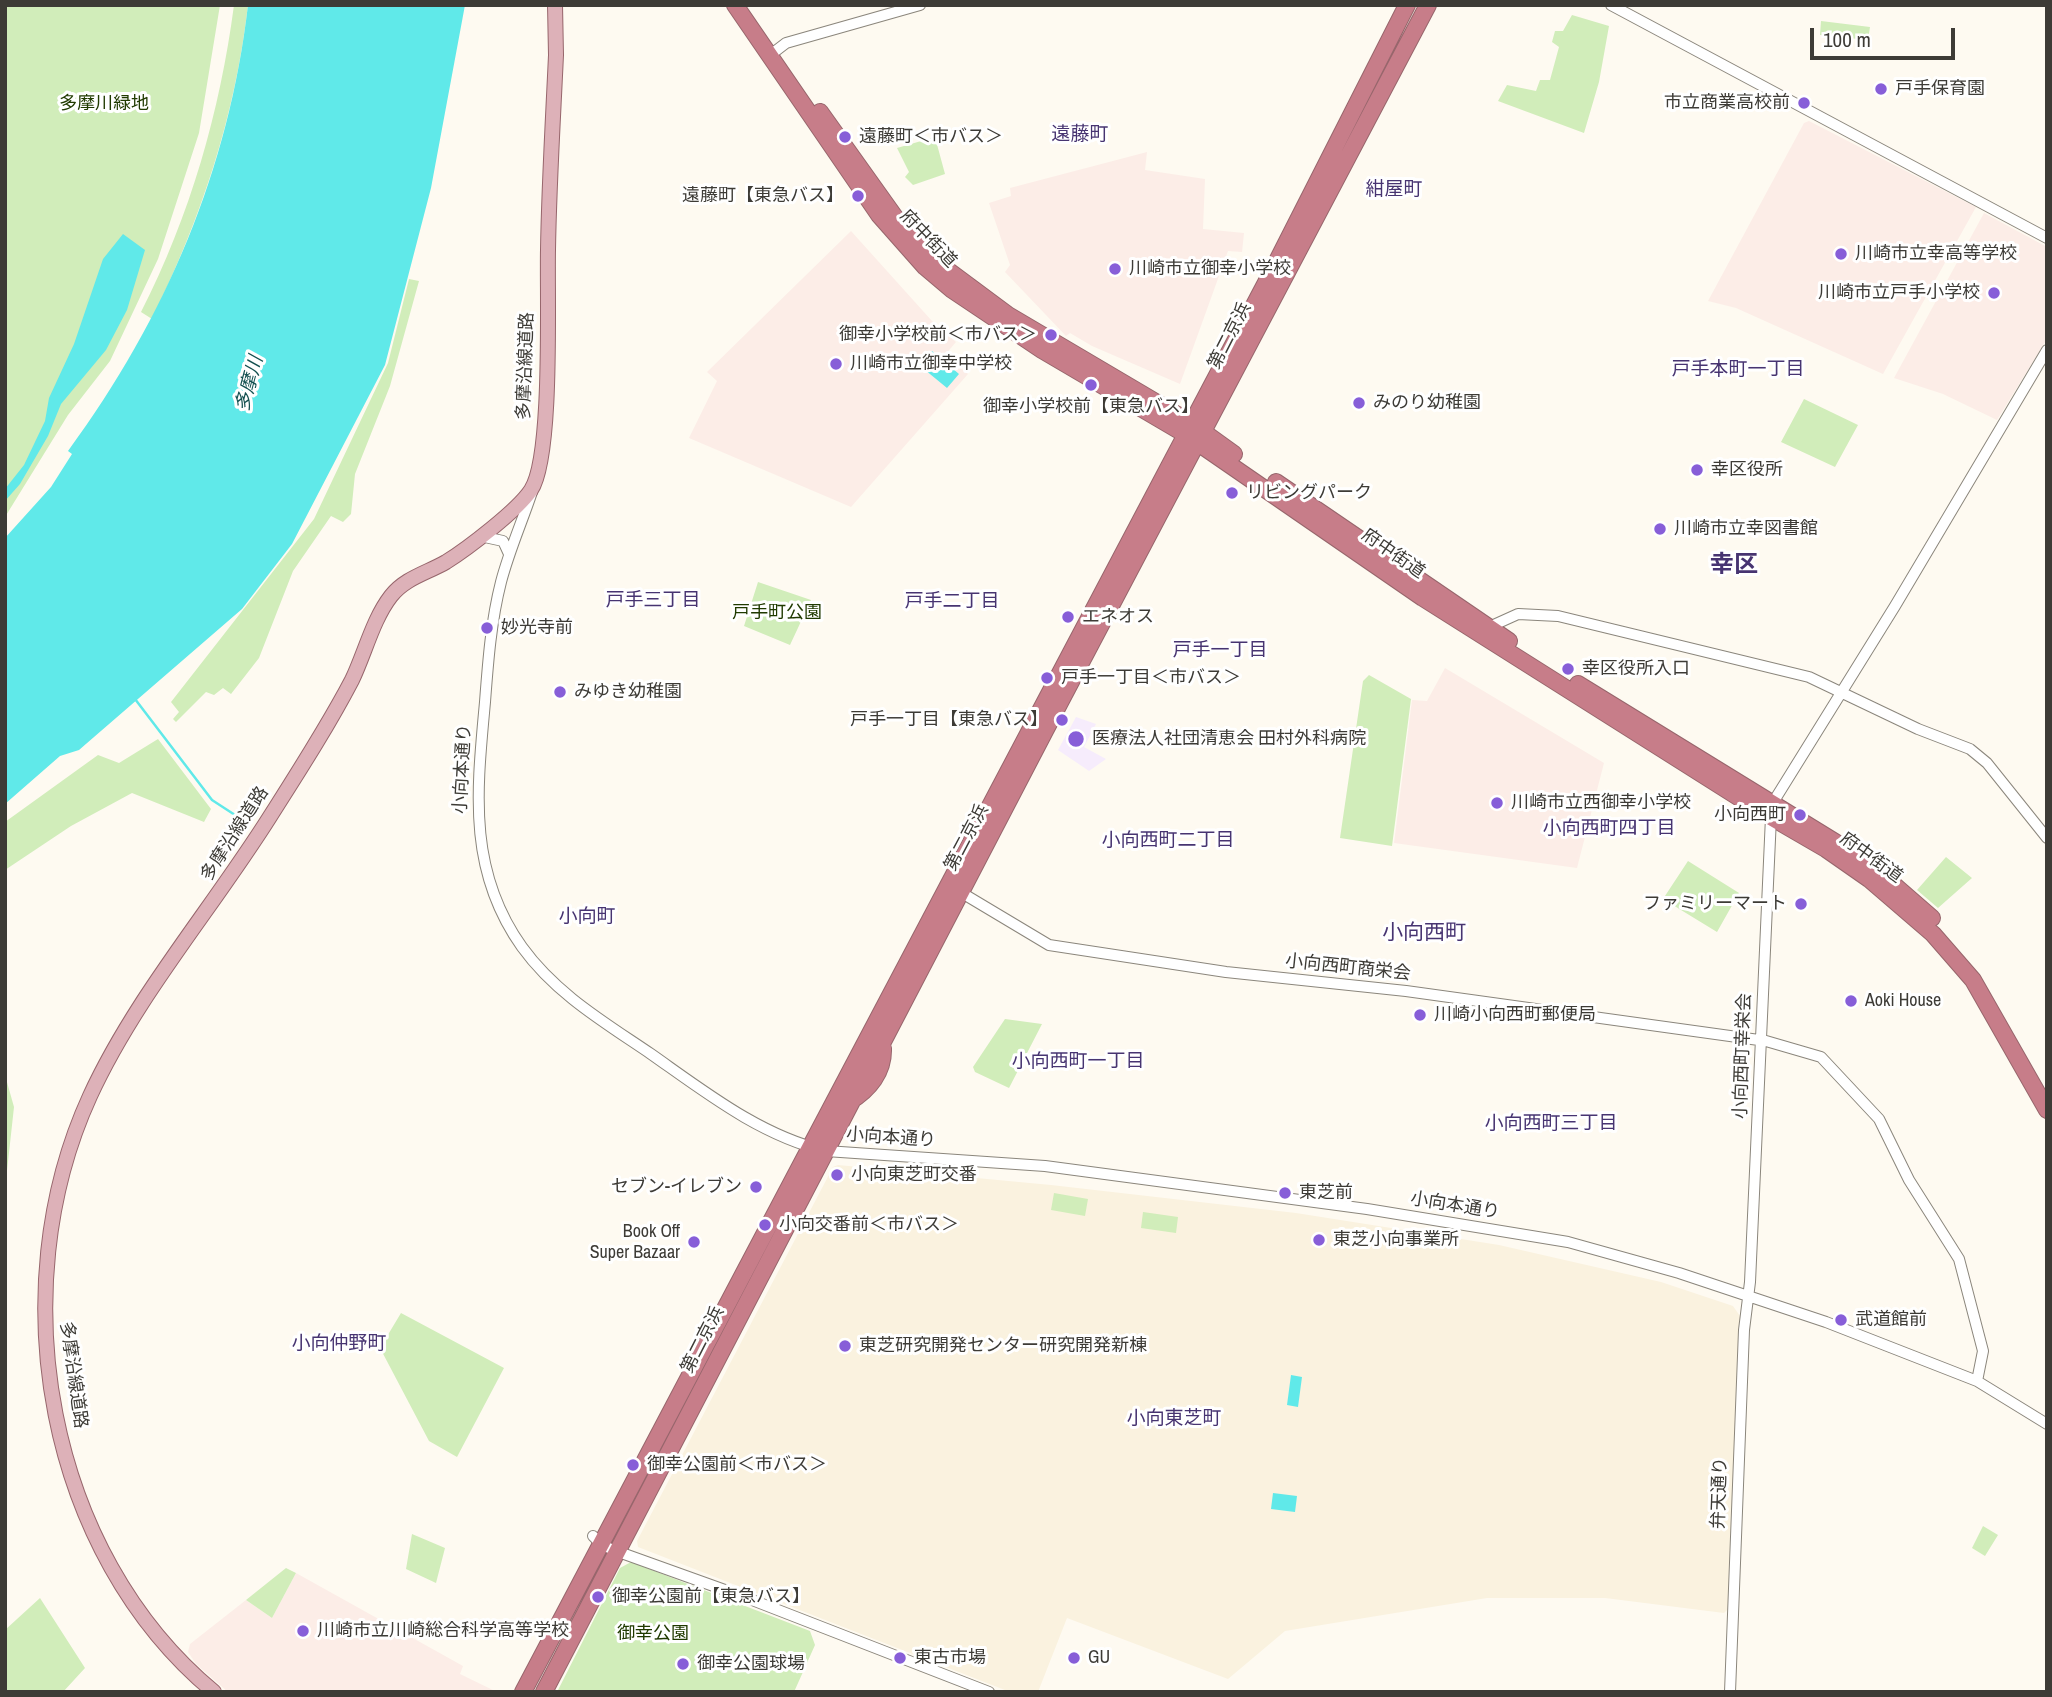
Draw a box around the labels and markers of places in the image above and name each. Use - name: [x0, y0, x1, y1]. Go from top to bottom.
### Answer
- place label: 戸手保育園: [1895, 78, 1985, 100]
- marker: 戸手保育園: [1873, 81, 1889, 97]
- place label: 市立商業高校前: [1664, 92, 1790, 114]
- marker: 市立商業高校前: [1796, 95, 1812, 111]
- place label: 遠藤町＜市バス＞: [859, 126, 1003, 148]
- marker: 遠藤町＜市バス＞: [837, 129, 853, 145]
- place label: 遠藤町【東急バス】: [682, 185, 844, 207]
- marker: 遠藤町【東急バス】: [850, 188, 866, 204]
- place label: 川崎市立幸高等学校: [1855, 243, 2017, 265]
- marker: 川崎市立幸高等学校: [1833, 246, 1849, 262]
- place label: 川崎市立御幸小学校: [1129, 258, 1291, 280]
- marker: 川崎市立御幸小学校: [1107, 261, 1123, 277]
- place label: 川崎市立戸手小学校: [1818, 282, 1980, 304]
- marker: 川崎市立戸手小学校: [1986, 285, 2002, 301]
- place label: 御幸小学校前＜市バス＞: [839, 324, 1037, 346]
- marker: 御幸小学校前＜市バス＞: [1043, 327, 1059, 343]
- place label: 川崎市立御幸中学校: [850, 353, 1012, 375]
- marker: 川崎市立御幸中学校: [828, 356, 844, 372]
- marker: 御幸小学校前【東急バス】: [1083, 377, 1099, 393]
- place label: みのり幼稚園: [1373, 392, 1481, 414]
- marker: みのり幼稚園: [1351, 395, 1367, 411]
- place label: 御幸小学校前【東急バス】: [983, 396, 1199, 418]
- place label: 幸区役所: [1711, 459, 1783, 481]
- marker: 幸区役所: [1689, 462, 1705, 478]
- place label: リビングパーク: [1246, 482, 1372, 504]
- marker: リビングパーク: [1224, 485, 1240, 501]
- place label: 川崎市立幸図書館: [1674, 518, 1818, 540]
- marker: 川崎市立幸図書館: [1652, 521, 1668, 537]
- place label: エネオス: [1082, 606, 1154, 628]
- marker: エネオス: [1060, 609, 1076, 625]
- place label: 妙光寺前: [501, 617, 573, 639]
- marker: 妙光寺前: [479, 620, 495, 636]
- place label: 幸区役所入口: [1582, 658, 1690, 680]
- marker: 幸区役所入口: [1560, 661, 1576, 677]
- place label: 戸手一丁目＜市バス＞: [1061, 667, 1241, 689]
- marker: 戸手一丁目＜市バス＞: [1039, 670, 1055, 686]
- place label: みゆき幼稚園: [574, 681, 682, 703]
- marker: みゆき幼稚園: [552, 684, 568, 700]
- place label: 戸手一丁目【東急バス】: [850, 709, 1048, 731]
- marker: 戸手一丁目【東急バス】: [1054, 712, 1070, 728]
- place label: 医療法人社団清恵会 田村外科病院: [1092, 728, 1366, 750]
- marker: 医療法人社団清恵会 田村外科病院: [1066, 729, 1086, 749]
- place label: 川崎市立西御幸小学校: [1511, 792, 1691, 814]
- marker: 川崎市立西御幸小学校: [1489, 795, 1505, 811]
- place label: 小向西町: [1714, 804, 1786, 826]
- marker: 小向西町: [1792, 807, 1808, 823]
- place label: ファミリーマート: [1643, 893, 1787, 915]
- marker: ファミリーマート: [1793, 896, 1809, 912]
- place label: Aoki House: [1865, 990, 1941, 1012]
- marker: Aoki House: [1843, 993, 1859, 1009]
- place label: 川崎小向西町郵便局: [1434, 1004, 1596, 1026]
- marker: 川崎小向西町郵便局: [1412, 1007, 1428, 1023]
- place label: 小向東芝町交番: [851, 1164, 977, 1186]
- marker: 小向東芝町交番: [829, 1167, 845, 1183]
- place label: セブン-イレブン: [611, 1176, 742, 1198]
- marker: セブン-イレブン: [748, 1179, 764, 1195]
- place label: 東芝前: [1299, 1182, 1353, 1204]
- marker: 東芝前: [1277, 1185, 1293, 1201]
- place label: 小向交番前＜市バス＞: [779, 1214, 959, 1236]
- marker: 小向交番前＜市バス＞: [757, 1217, 773, 1233]
- place label: Book Off Super Bazaar: [590, 1221, 680, 1264]
- place label: 東芝小向事業所: [1333, 1229, 1459, 1251]
- marker: 東芝小向事業所: [1311, 1232, 1327, 1248]
- marker: Book Off Super Bazaar: [686, 1234, 702, 1250]
- place label: 武道館前: [1855, 1309, 1927, 1331]
- marker: 武道館前: [1833, 1312, 1849, 1328]
- place label: 東芝研究開発センター研究開発新棟: [859, 1335, 1147, 1357]
- marker: 東芝研究開発センター研究開発新棟: [837, 1338, 853, 1354]
- place label: 御幸公園前＜市バス＞: [647, 1454, 827, 1476]
- marker: 御幸公園前＜市バス＞: [625, 1457, 641, 1473]
- place label: 御幸公園前【東急バス】: [612, 1586, 810, 1608]
- marker: 御幸公園前【東急バス】: [590, 1589, 606, 1605]
- place label: 川崎市立川崎総合科学高等学校: [317, 1620, 569, 1642]
- marker: 川崎市立川崎総合科学高等学校: [295, 1623, 311, 1639]
- place label: 東古市場: [914, 1647, 986, 1669]
- place label: GU: [1088, 1647, 1110, 1669]
- marker: 東古市場: [892, 1650, 908, 1666]
- marker: GU: [1066, 1650, 1082, 1666]
- place label: 御幸公園球場: [697, 1653, 805, 1675]
- marker: 御幸公園球場: [675, 1656, 691, 1672]

